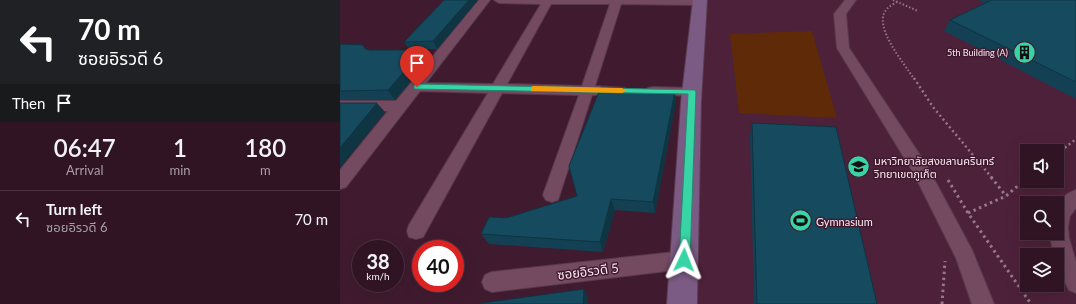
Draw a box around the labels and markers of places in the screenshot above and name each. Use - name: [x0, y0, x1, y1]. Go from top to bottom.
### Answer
- building icon: 5th Building (A): [1011, 39, 1037, 65]
- pin: [400, 46, 434, 87]
- place label: 5th Building (A): [947, 47, 1008, 58]
- school or university icon: มหาวิทยาลัยสงขลานครินทร์ วิทยาเขตภูเก็ต: [846, 153, 872, 179]
- place label: มหาวิทยาลัยสงขลานครินทร์ วิทยาเขตภูเก็ต: [874, 154, 995, 181]
- sports icon: Gymnasium: [788, 208, 814, 234]
- place label: Gymnasium: [816, 215, 873, 228]

